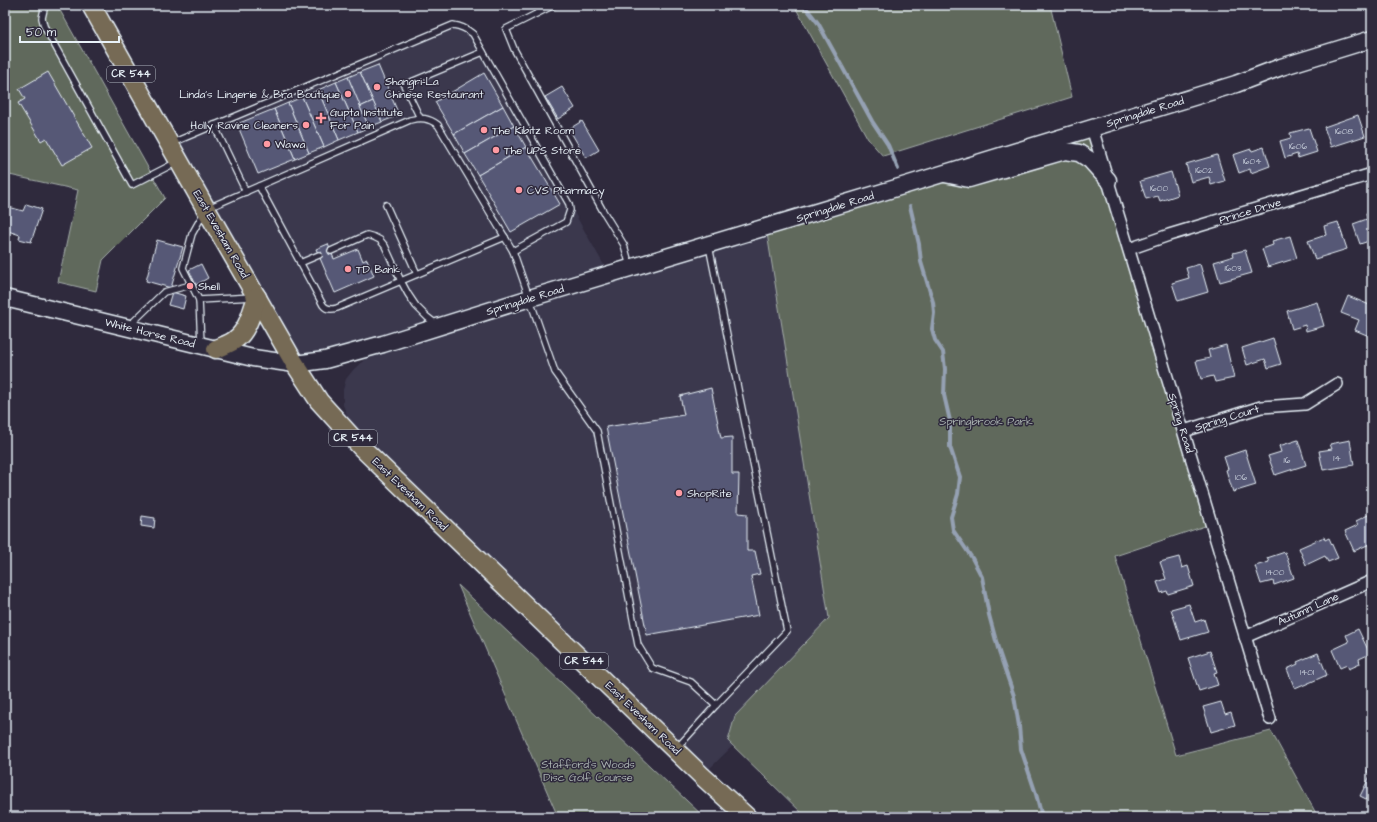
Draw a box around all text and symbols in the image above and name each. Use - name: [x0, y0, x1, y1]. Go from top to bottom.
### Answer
- scale bar: [20, 18, 119, 44]
- text: 50 m: [26, 24, 57, 41]
- road number: CR 544: [107, 66, 155, 82]
- place label: Shangri-La Chinese Restaurant: [385, 74, 484, 102]
- marker: Shangri-La Chinese Restaurant: [372, 82, 382, 92]
- place label: Linda's Lingerie & Bra Boutique: [179, 87, 340, 103]
- marker: Linda's Lingerie & Bra Boutique: [343, 89, 353, 99]
- street label: Springdale Road: [1104, 93, 1186, 132]
- place label: Gupta Institute For Pain: [330, 105, 403, 133]
- marker: Gupta Institute For Pain: [315, 112, 327, 124]
- place label: Holly Ravine Cleaners: [190, 118, 298, 134]
- marker: Holly Ravine Cleaners: [301, 120, 311, 130]
- place label: The Kibitz Room: [492, 123, 574, 138]
- marker: The Kibitz Room: [479, 125, 489, 135]
- house number: 1608: [1335, 125, 1353, 138]
- place label: Wawa: [275, 137, 306, 152]
- marker: Wawa: [262, 139, 272, 149]
- house number: 1606: [1289, 140, 1307, 153]
- place label: The UPS Store: [504, 143, 581, 158]
- marker: The UPS Store: [491, 145, 501, 155]
- house number: 1604: [1243, 155, 1261, 168]
- house number: 1602: [1195, 164, 1214, 177]
- house number: 1600: [1150, 182, 1168, 195]
- place label: CVS Pharmacy: [527, 183, 604, 199]
- marker: CVS Pharmacy: [514, 185, 524, 195]
- street label: East Evesham Road: [190, 187, 253, 281]
- street label: Springdale Road: [794, 188, 876, 227]
- street label: Prince Drive: [1217, 194, 1283, 228]
- place label: TD Bank: [356, 262, 400, 277]
- house number: 1603: [1224, 262, 1242, 275]
- marker: TD Bank: [343, 264, 353, 274]
- place label: Shell: [198, 279, 220, 294]
- marker: Shell: [185, 281, 195, 291]
- street label: Springdale Road: [484, 281, 566, 320]
- street label: White Horse Road: [103, 315, 197, 352]
- street label: Spring Road: [1164, 391, 1197, 455]
- street label: Spring Court: [1193, 401, 1262, 436]
- park label: Springbrook Park: [939, 414, 1033, 430]
- road number: CR 544: [329, 430, 377, 446]
- house number: 14: [1333, 452, 1341, 465]
- street label: East Evesham Road: [369, 454, 451, 534]
- house number: 16: [1284, 454, 1291, 467]
- house number: 106: [1235, 471, 1248, 484]
- place label: ShopRite: [687, 486, 732, 501]
- marker: ShopRite: [674, 488, 684, 498]
- house number: 1400: [1266, 566, 1285, 579]
- street label: Autumn Lane: [1275, 589, 1341, 629]
- road number: CR 544: [560, 653, 608, 669]
- house number: 1401: [1300, 666, 1314, 679]
- street label: East Evesham Road: [602, 678, 684, 758]
- park label: Stafford's Woods Disc Golf Course: [541, 757, 635, 785]

